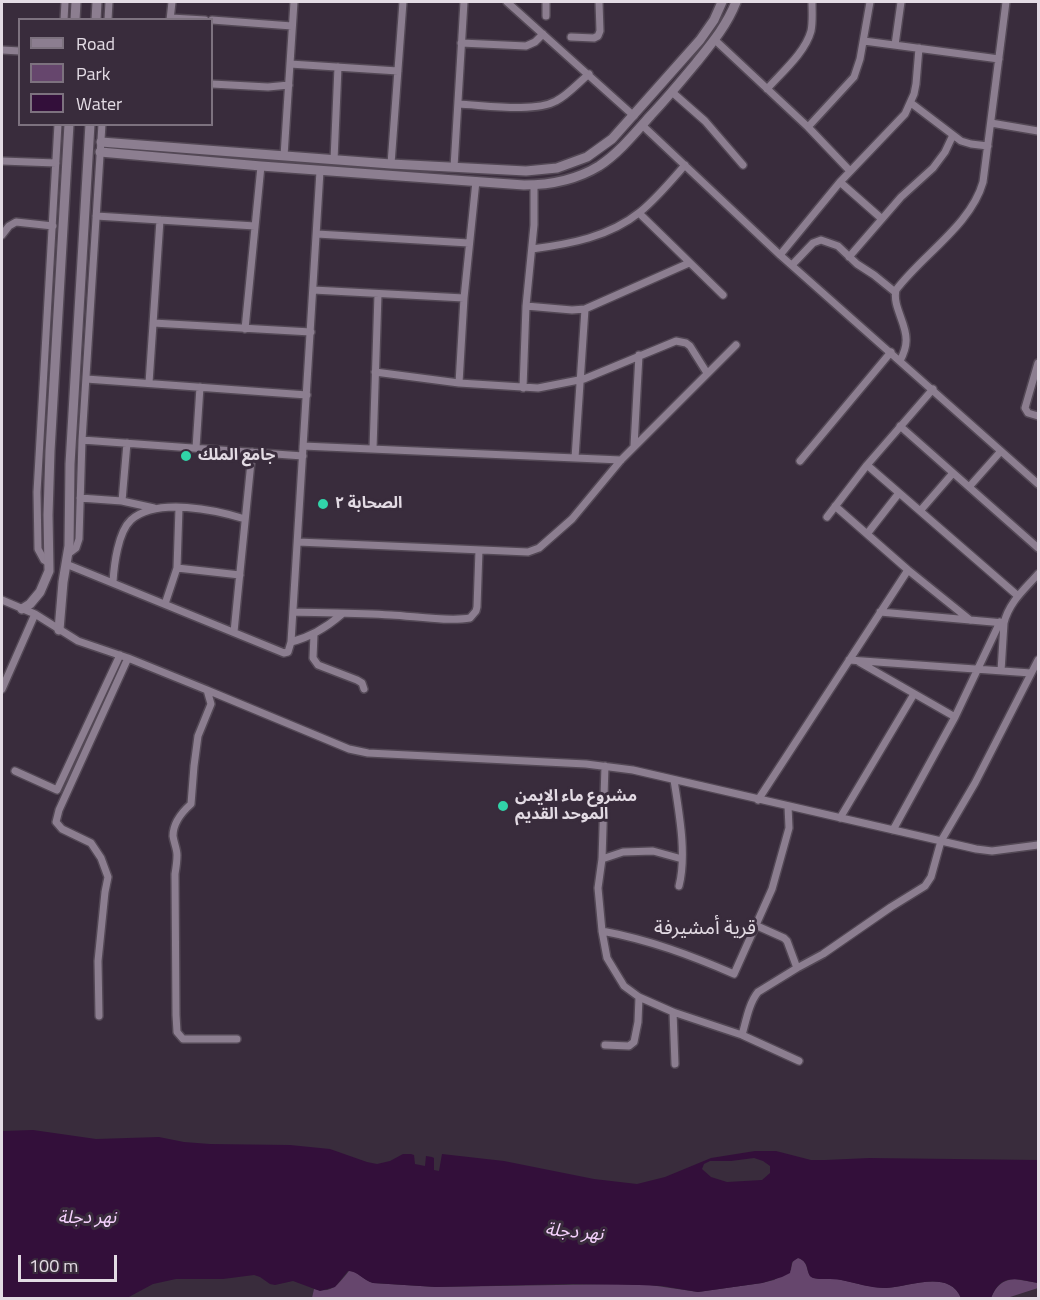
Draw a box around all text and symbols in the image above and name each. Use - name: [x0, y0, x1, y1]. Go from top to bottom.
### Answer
- legend: [18, 18, 213, 126]
- text: Road: [76, 30, 115, 57]
- text: Park: [76, 60, 110, 87]
- text: Water: [76, 90, 122, 117]
- place label: جامع الملك: [198, 446, 275, 466]
- marker: جامع الملك: [179, 449, 193, 463]
- place label: الصحابة ٢: [335, 494, 402, 514]
- marker: الصحابة ٢: [316, 497, 330, 511]
- place label: مشروع ماء الايمن الموحد القديم: [515, 787, 637, 825]
- marker: مشروع ماء الايمن الموحد القديم: [496, 799, 510, 813]
- district label: قرية أمشيرفة: [654, 917, 756, 941]
- water label: نهر دجلة: [58, 1208, 116, 1230]
- water label: نهر دجلة: [544, 1220, 604, 1246]
- scale bar: [21, 1243, 120, 1281]
- text: 100 m: [29, 1252, 78, 1279]

